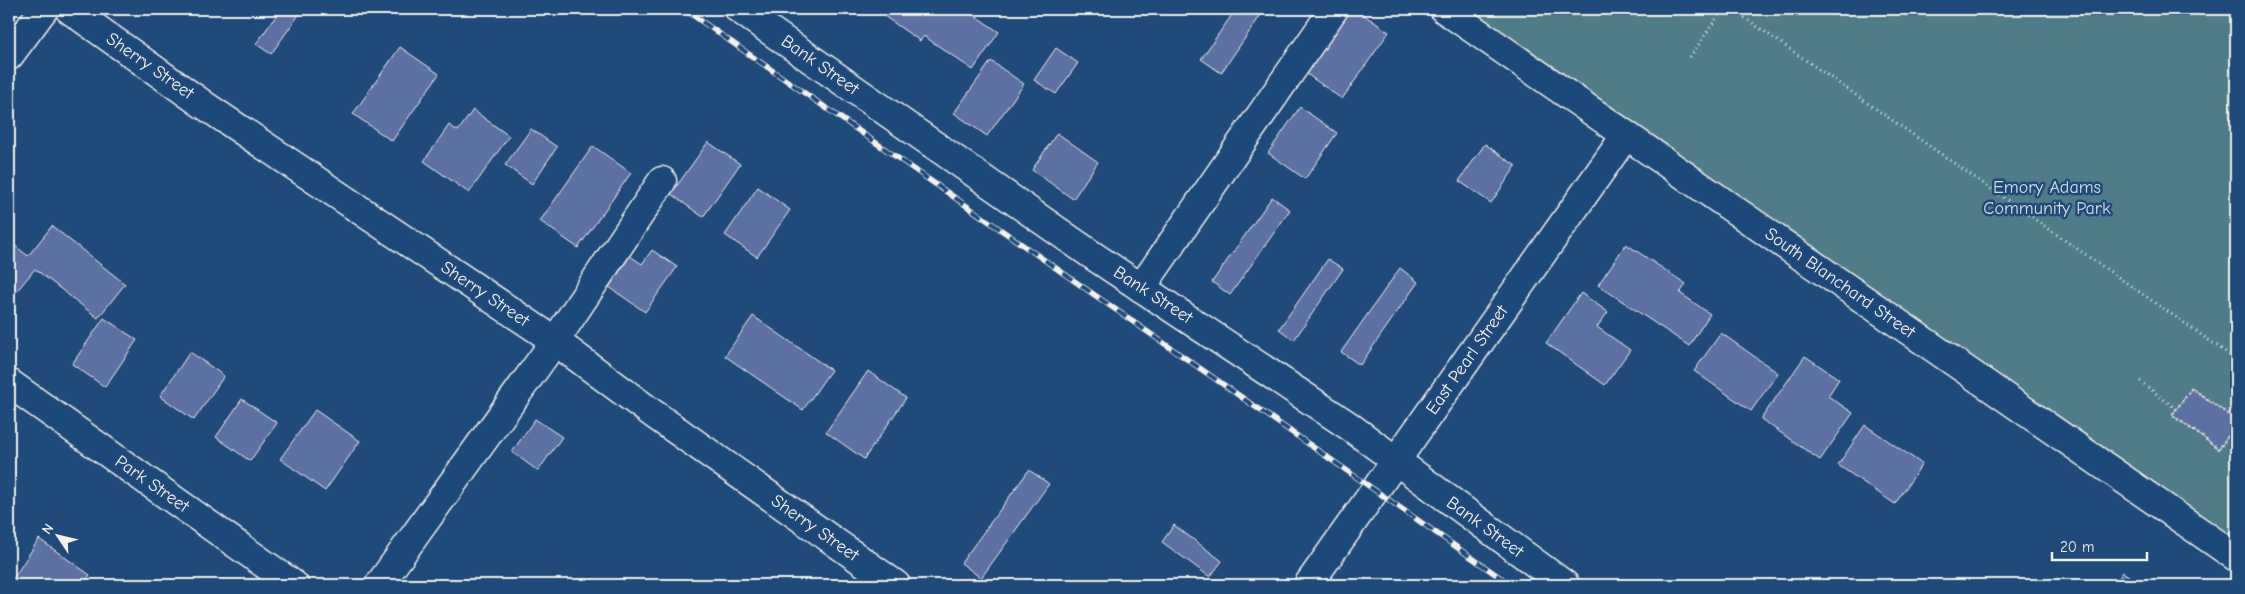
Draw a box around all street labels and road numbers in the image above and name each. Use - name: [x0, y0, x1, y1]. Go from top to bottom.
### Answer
- street label: Sherry Street: [102, 28, 199, 104]
- street label: Bank Street: [777, 31, 864, 100]
- street label: South Blanchard Street: [1761, 223, 1920, 343]
- street label: Sherry Street: [437, 257, 534, 332]
- street label: Bank Street: [1109, 262, 1197, 329]
- street label: East Pearl Street: [1422, 301, 1513, 419]
- street label: Park Street: [111, 451, 194, 518]
- street label: Sherry Street: [767, 490, 864, 566]
- street label: Bank Street: [1442, 492, 1528, 563]

